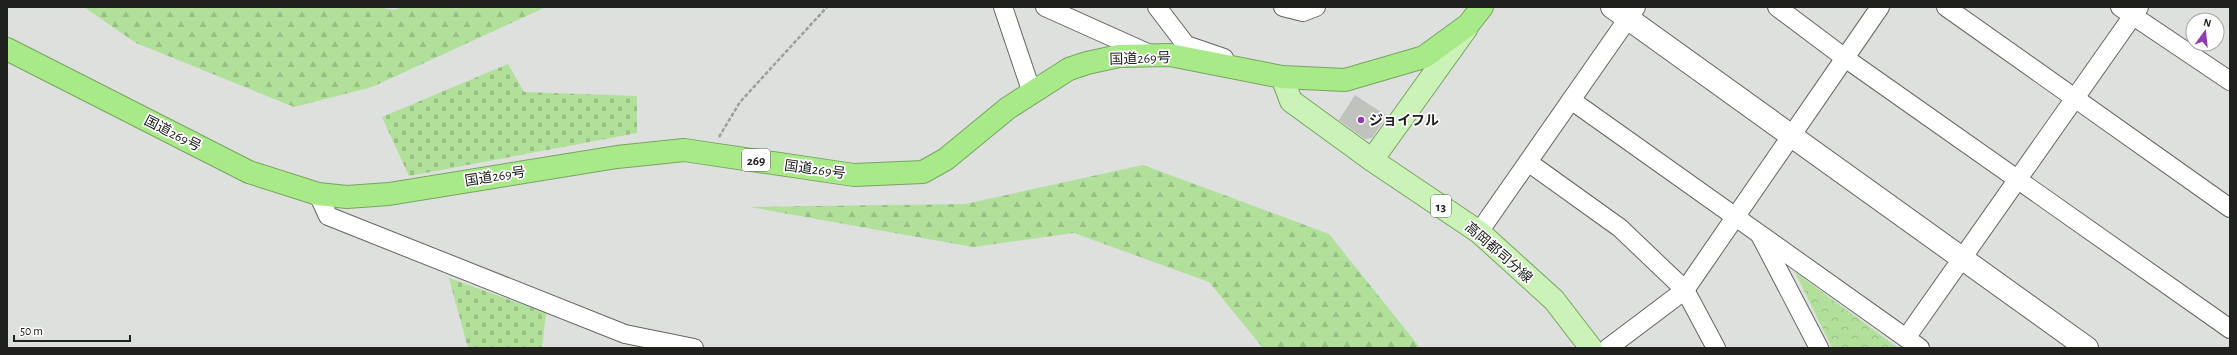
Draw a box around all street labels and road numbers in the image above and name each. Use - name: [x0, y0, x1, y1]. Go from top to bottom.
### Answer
- street label: 国道269号: [1109, 50, 1171, 67]
- street label: 国道269号: [142, 113, 204, 154]
- road number: 269: [742, 149, 770, 171]
- street label: 国道269号: [783, 158, 846, 181]
- street label: 国道269号: [464, 164, 527, 189]
- road number: 13: [1431, 195, 1451, 217]
- street label: 高岡都司分線: [1462, 219, 1535, 286]

